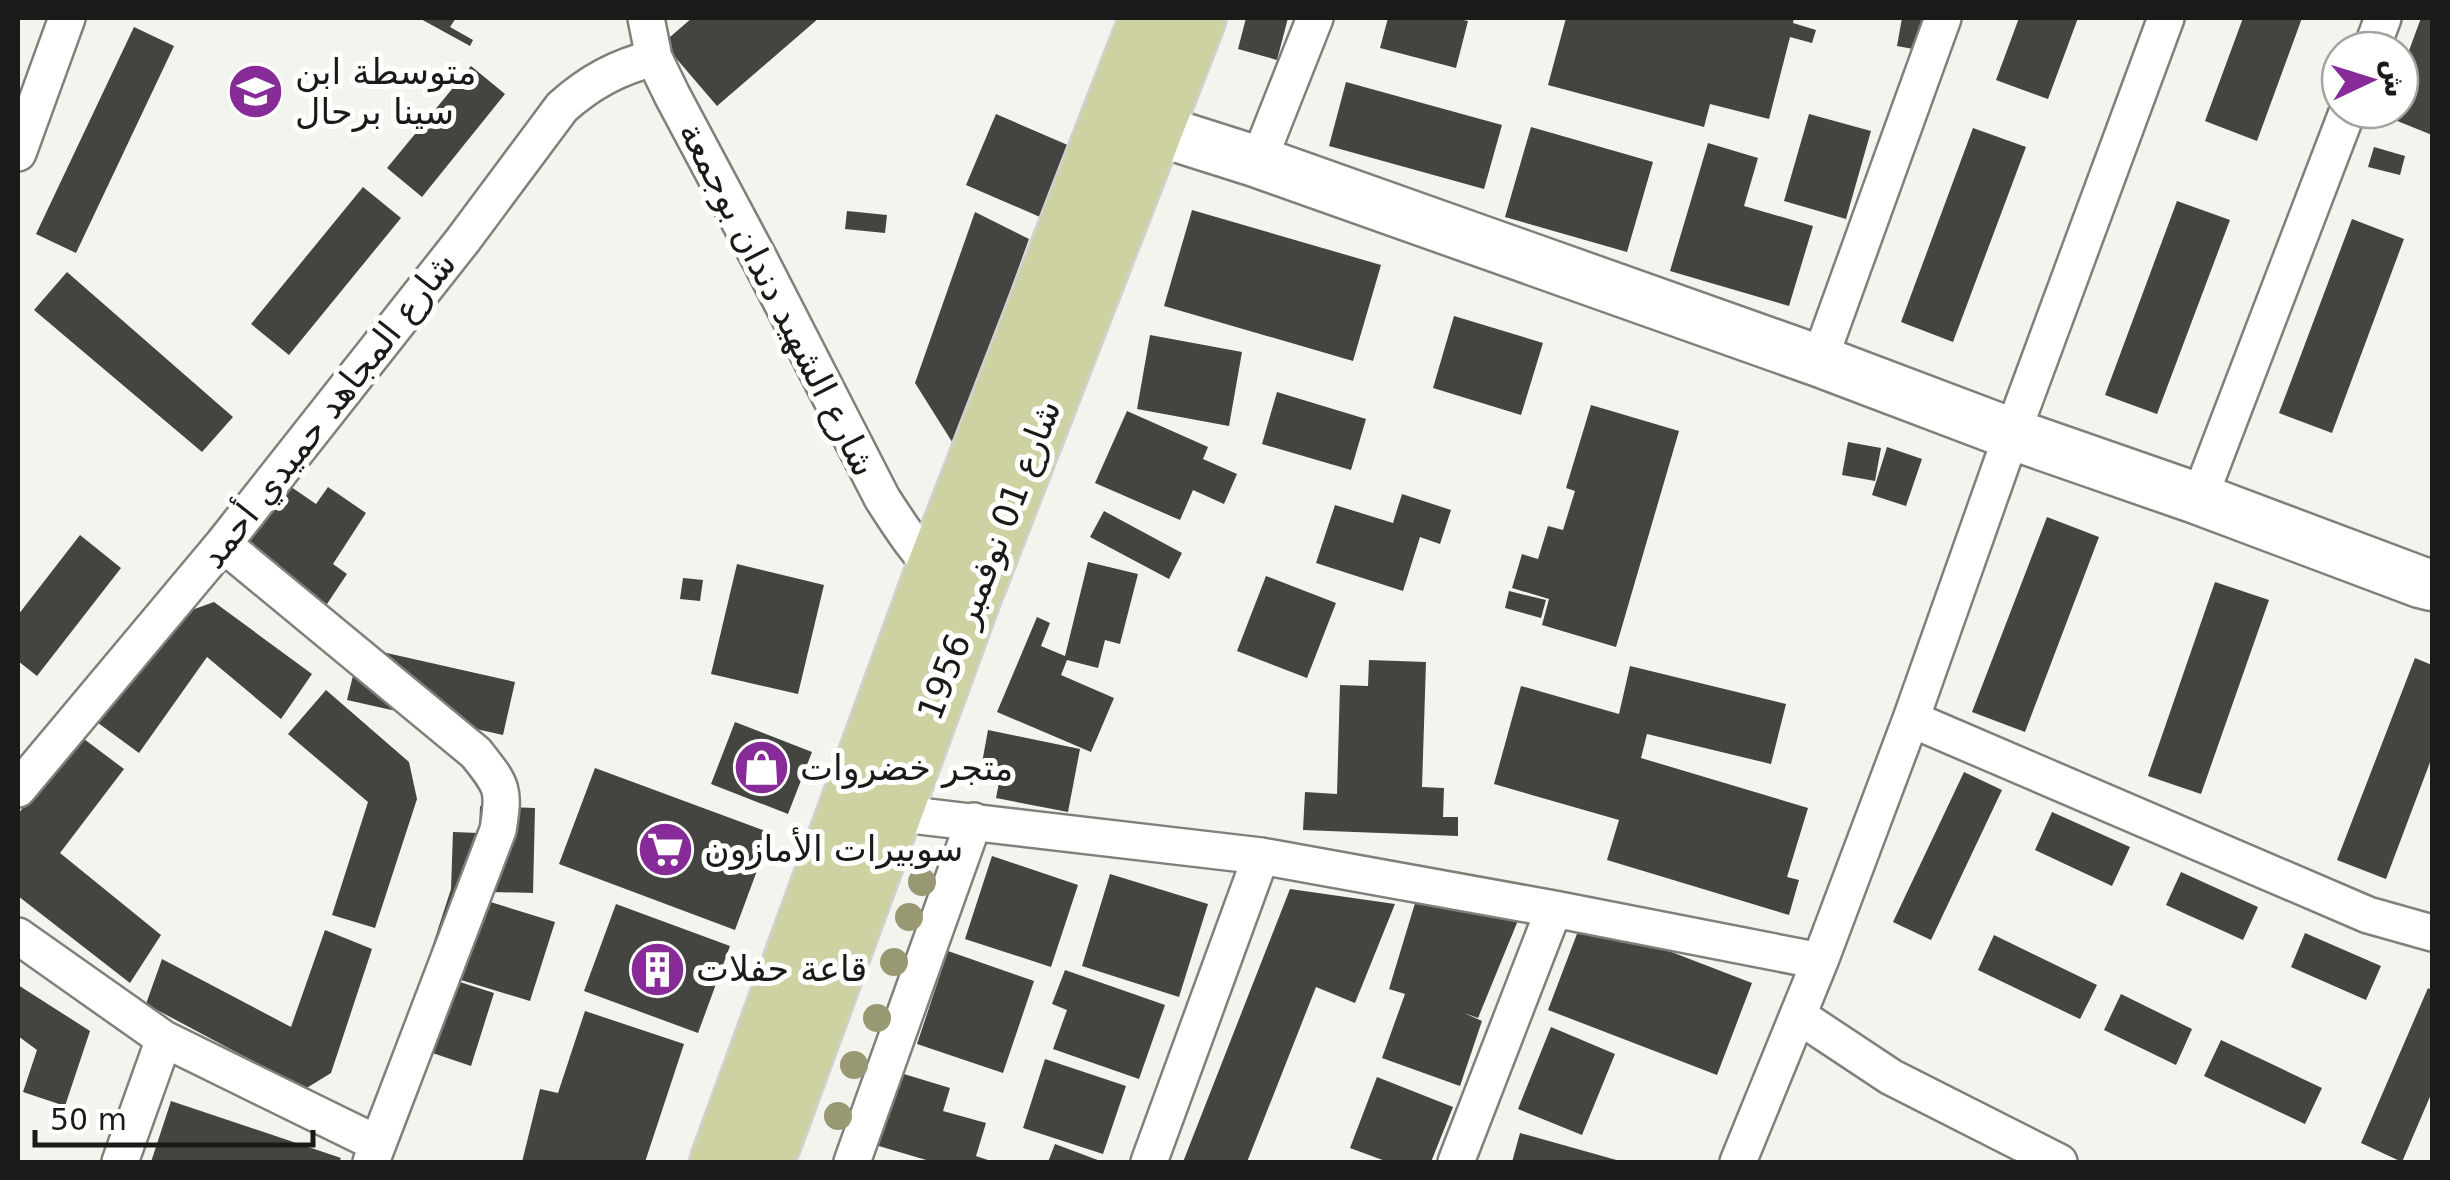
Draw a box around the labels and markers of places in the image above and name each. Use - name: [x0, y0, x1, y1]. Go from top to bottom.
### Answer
- place label: متوسطة ابن سينا برحال: [295, 52, 476, 133]
- school or university icon: متوسطة ابن سينا برحال: [226, 62, 286, 122]
- shop icon: متجر خضروات: [731, 738, 791, 798]
- place label: متجر خضروات: [800, 748, 1013, 789]
- supermarket icon: سوبيرات الأمازون: [635, 819, 695, 879]
- place label: سوبيرات الأمازون: [704, 827, 963, 870]
- building icon: قاعة حفلات: [627, 939, 687, 999]
- place label: قاعة حفلات: [696, 949, 867, 989]

